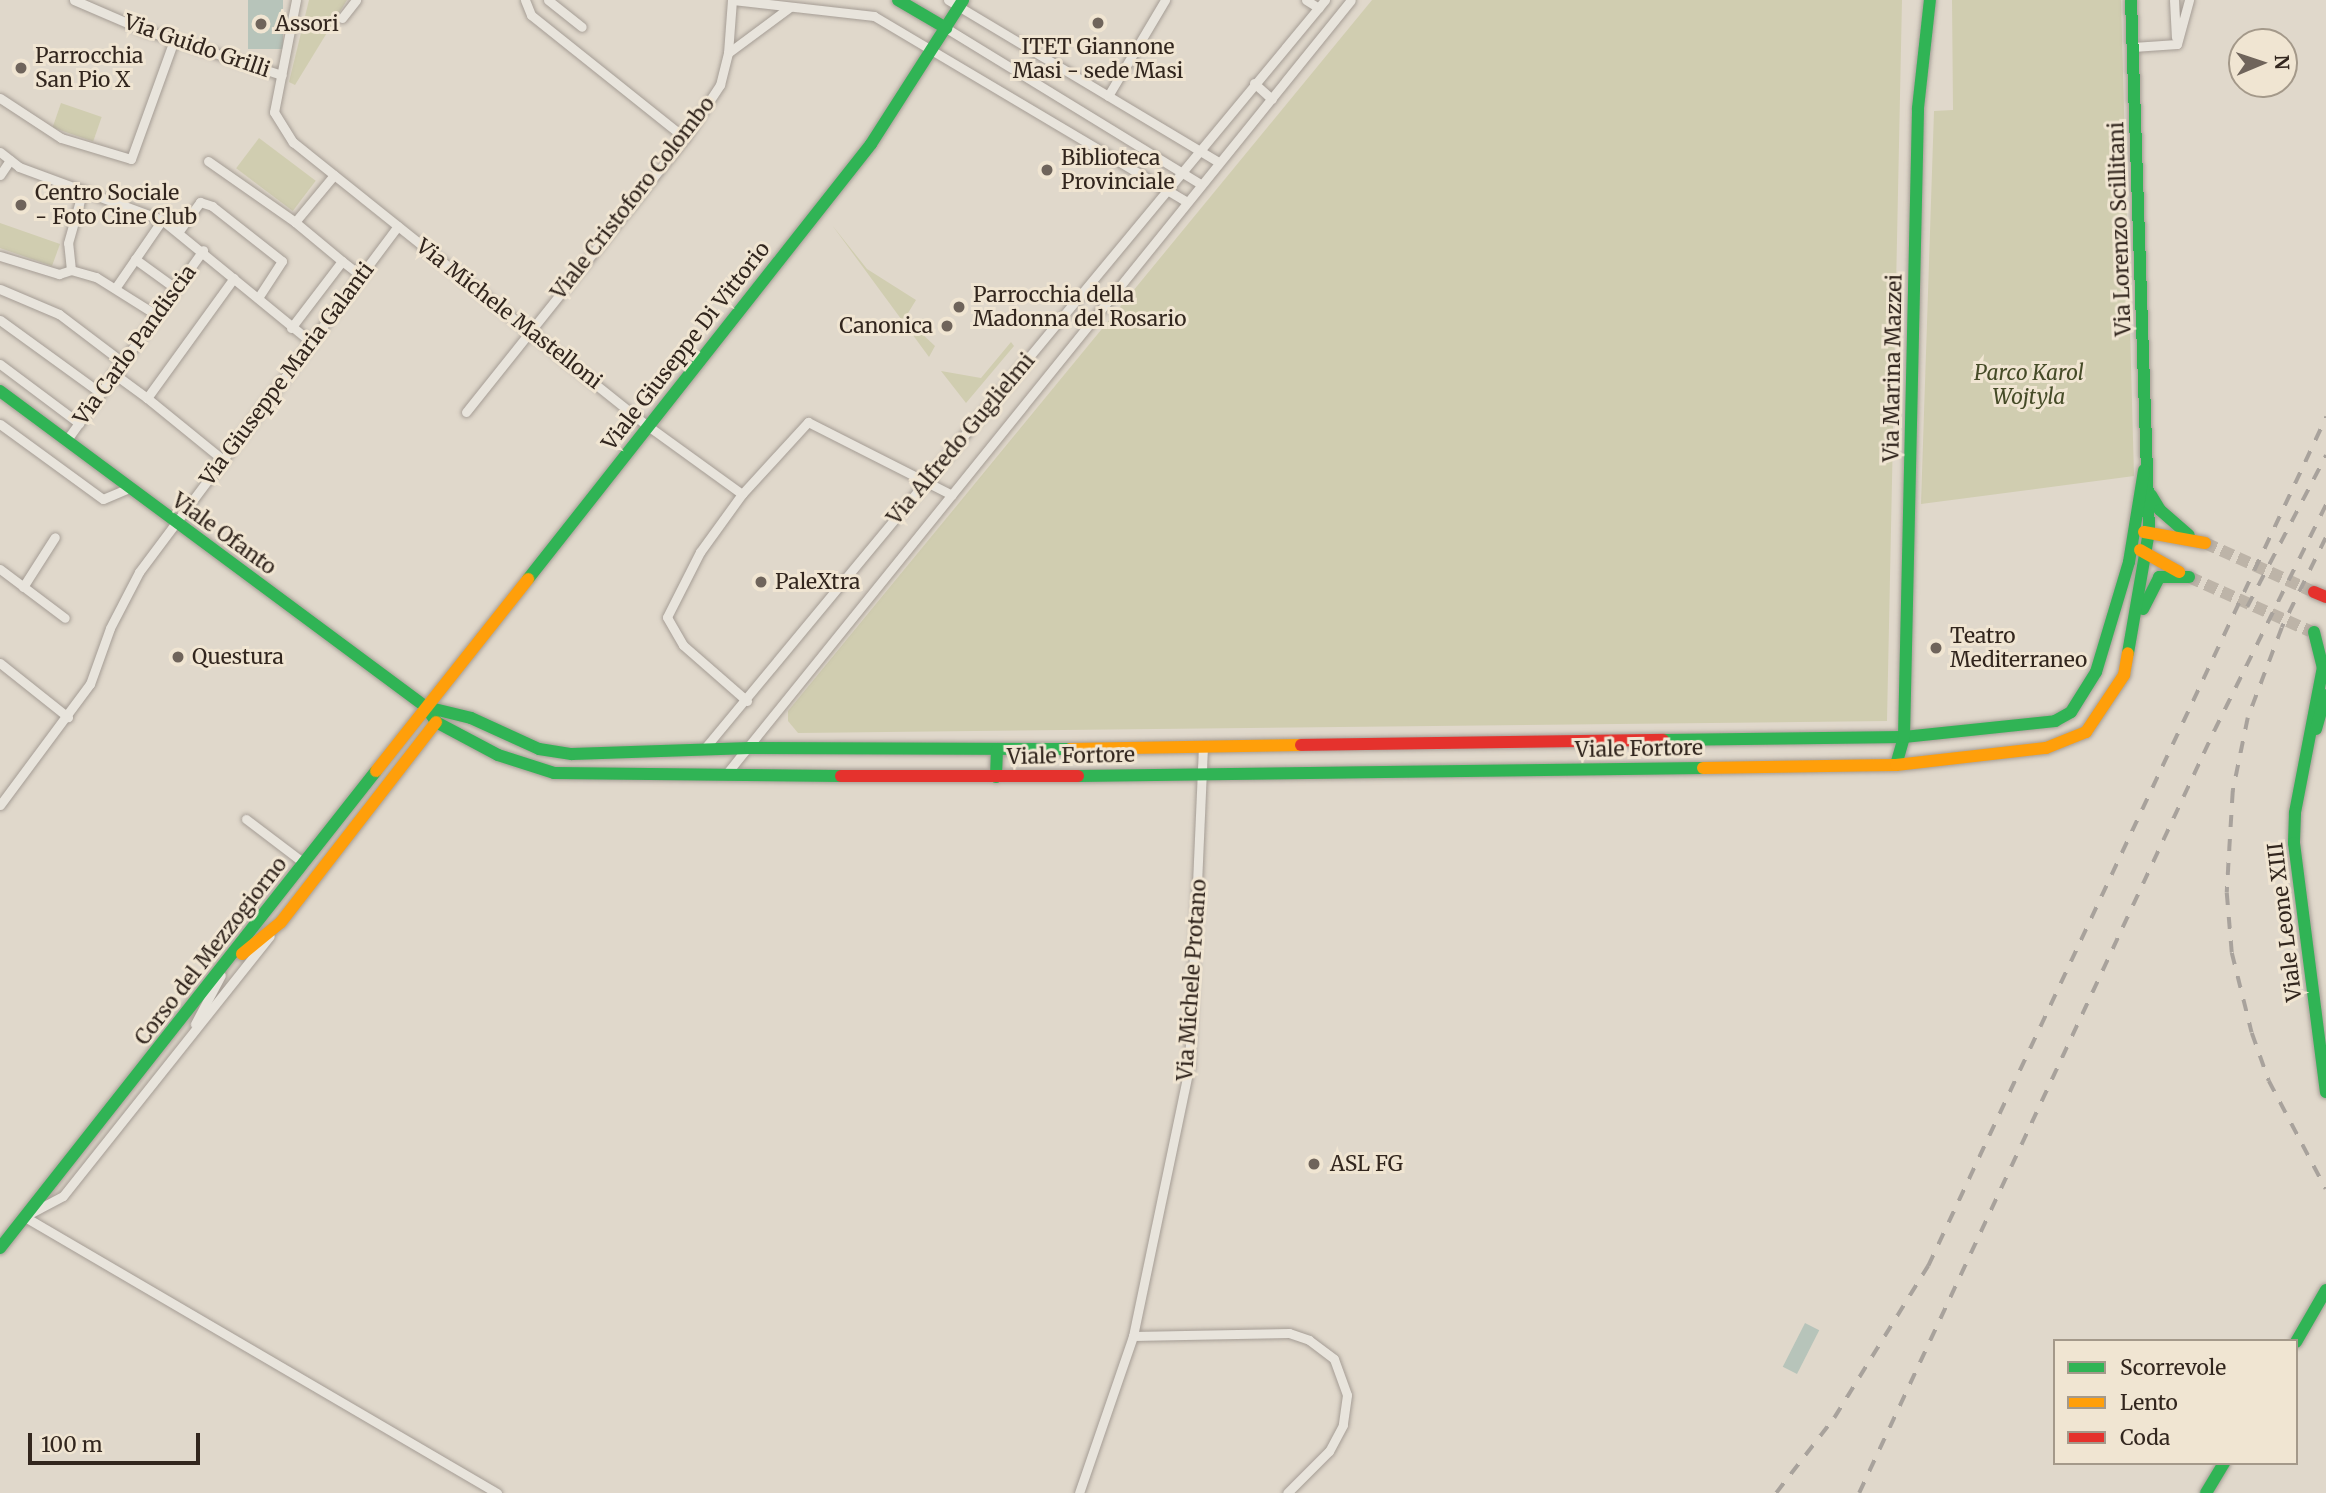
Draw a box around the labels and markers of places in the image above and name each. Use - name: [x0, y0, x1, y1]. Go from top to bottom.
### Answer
- place label: Assori: [275, 11, 339, 37]
- marker: ITET Giannone Masi - sede Masi: [1090, 15, 1106, 31]
- marker: Assori: [253, 16, 269, 32]
- place label: ITET Giannone Masi - sede Masi: [1013, 34, 1183, 84]
- place label: Parrocchia San Pio X: [35, 43, 143, 93]
- marker: Parrocchia San Pio X: [13, 60, 29, 76]
- place label: Biblioteca Provinciale: [1061, 145, 1174, 195]
- marker: Biblioteca Provinciale: [1039, 162, 1055, 178]
- place label: Centro Sociale - Foto Cine Club: [35, 180, 197, 230]
- marker: Centro Sociale - Foto Cine Club: [13, 197, 29, 213]
- place label: Parrocchia della Madonna del Rosario: [973, 282, 1187, 332]
- marker: Parrocchia della Madonna del Rosario: [951, 299, 967, 315]
- place label: Canonica: [839, 313, 933, 339]
- marker: Canonica: [939, 318, 955, 334]
- place label: PaleXtra: [775, 569, 860, 595]
- marker: PaleXtra: [753, 574, 769, 590]
- place label: Teatro Mediterraneo: [1950, 623, 2087, 673]
- marker: Teatro Mediterraneo: [1928, 640, 1944, 656]
- place label: Questura: [192, 644, 284, 670]
- marker: Questura: [170, 649, 186, 665]
- place label: ASL FG: [1330, 1151, 1403, 1177]
- marker: ASL FG: [1304, 1154, 1324, 1174]

